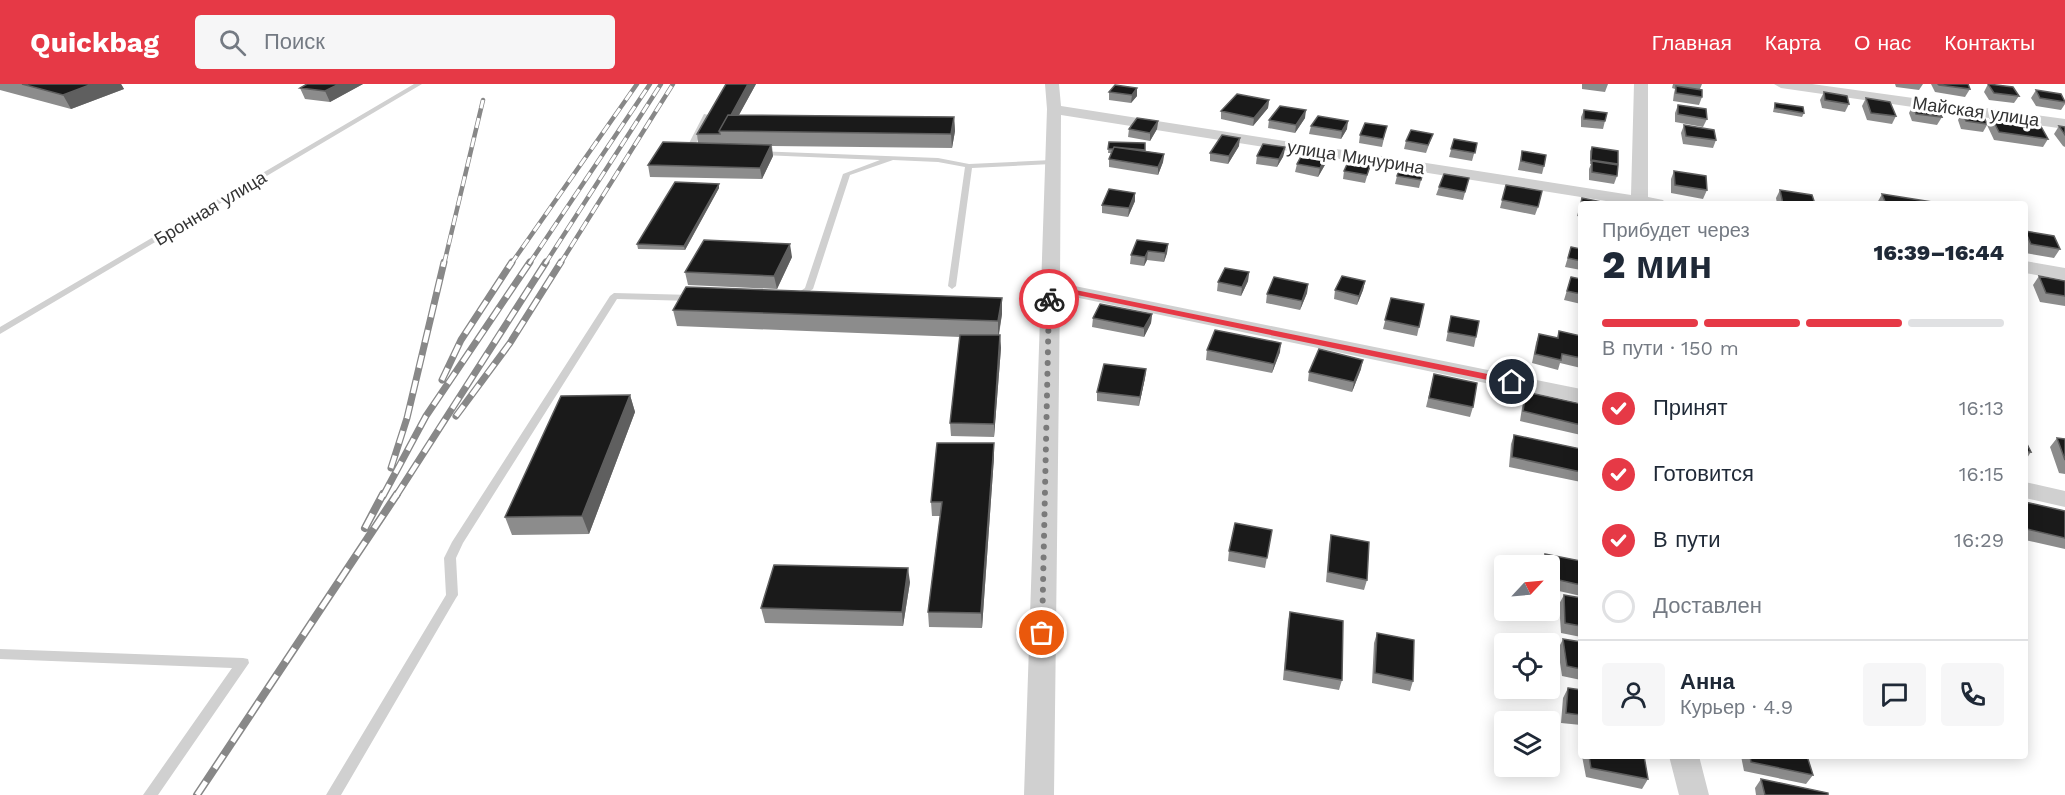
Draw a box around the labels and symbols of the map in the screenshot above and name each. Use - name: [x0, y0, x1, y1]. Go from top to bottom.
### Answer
- street label: Майская улица: [1911, 92, 2042, 130]
- street label: улица Мичурина: [1286, 136, 1427, 178]
- street label: Бронная улица: [150, 166, 271, 250]
- courier: [1019, 269, 1079, 329]
- pin: [1486, 356, 1537, 407]
- north arrow: [1494, 555, 1560, 621]
- pin: [1016, 607, 1067, 658]

